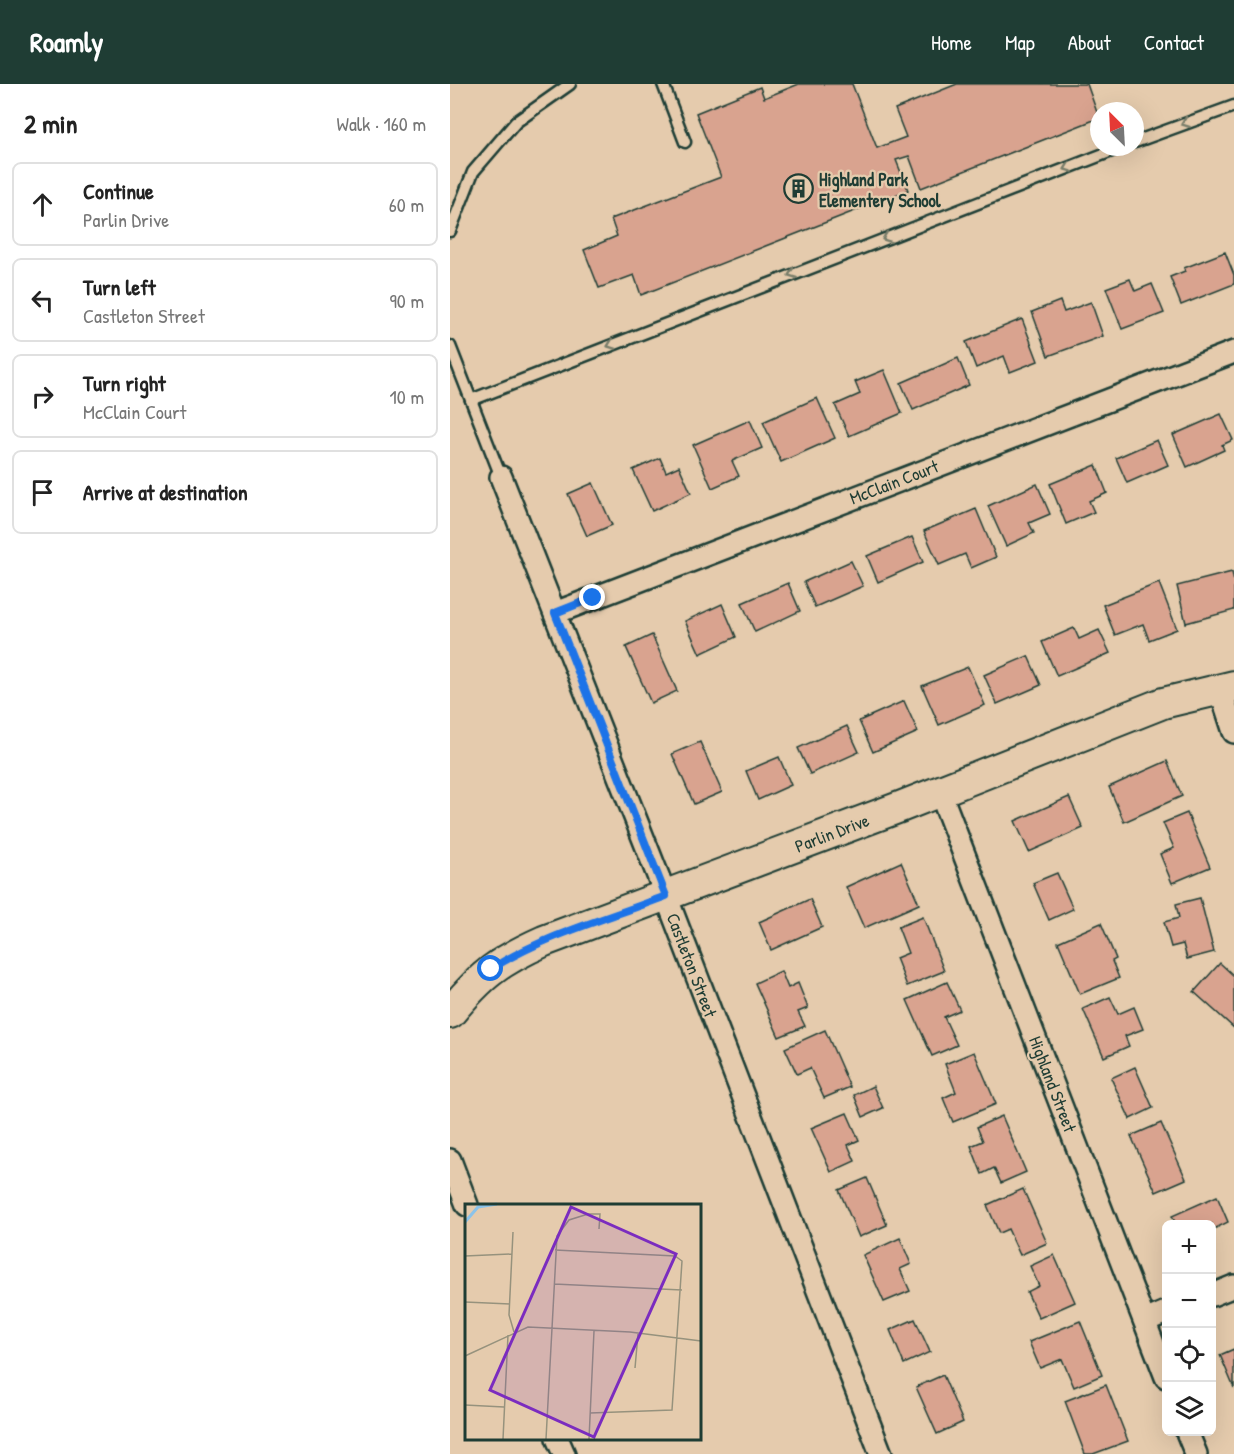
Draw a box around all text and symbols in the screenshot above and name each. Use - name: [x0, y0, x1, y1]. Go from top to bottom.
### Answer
- text: Roamly: [30, 23, 103, 61]
- text: Home: [931, 28, 972, 57]
- text: Map: [1005, 28, 1035, 57]
- text: About: [1068, 28, 1111, 57]
- text: Contact: [1144, 28, 1204, 57]
- north arrow: [1090, 102, 1144, 156]
- text: 2 min: [24, 106, 77, 141]
- text: Walk · 160 m: [337, 110, 426, 137]
- one-way arrow: [1180, 116, 1191, 129]
- one-way arrow: [1063, 161, 1074, 173]
- place label: Highland Park Elementery School: [819, 167, 942, 214]
- building icon: Highland Park Elementery School: [782, 173, 814, 205]
- text: Continue: [83, 176, 154, 206]
- icon: ahead: [26, 188, 59, 221]
- text: 60 m: [389, 191, 424, 218]
- text: Parlin Drive: [83, 206, 169, 233]
- one-way arrow: [881, 231, 892, 243]
- one-way arrow: [787, 267, 798, 279]
- text: Turn left: [83, 272, 156, 302]
- icon: left: [26, 284, 59, 317]
- text: 90 m: [390, 287, 424, 314]
- text: Castleton Street: [83, 302, 205, 329]
- one-way arrow: [606, 338, 617, 350]
- text: Turn right: [83, 368, 166, 398]
- icon: right: [26, 380, 59, 413]
- text: 10 m: [390, 383, 424, 410]
- text: McClain Court: [83, 398, 187, 425]
- street label: McClain Court: [846, 453, 943, 510]
- icon: arrive: [26, 476, 59, 509]
- text: Arrive at destination: [83, 477, 248, 507]
- route end: [579, 584, 605, 610]
- street label: Parlin Drive: [791, 807, 873, 859]
- street label: Castleton Street: [661, 909, 724, 1021]
- route start: [477, 955, 503, 981]
- street label: Highland Street: [1023, 1032, 1083, 1136]
- inset map: [465, 1204, 700, 1439]
- map controls: [1162, 1220, 1216, 1436]
- button: +: [1162, 1220, 1216, 1274]
- button: −: [1162, 1274, 1216, 1328]
- button: locate: [1162, 1328, 1216, 1382]
- button: layers: [1162, 1382, 1216, 1436]

